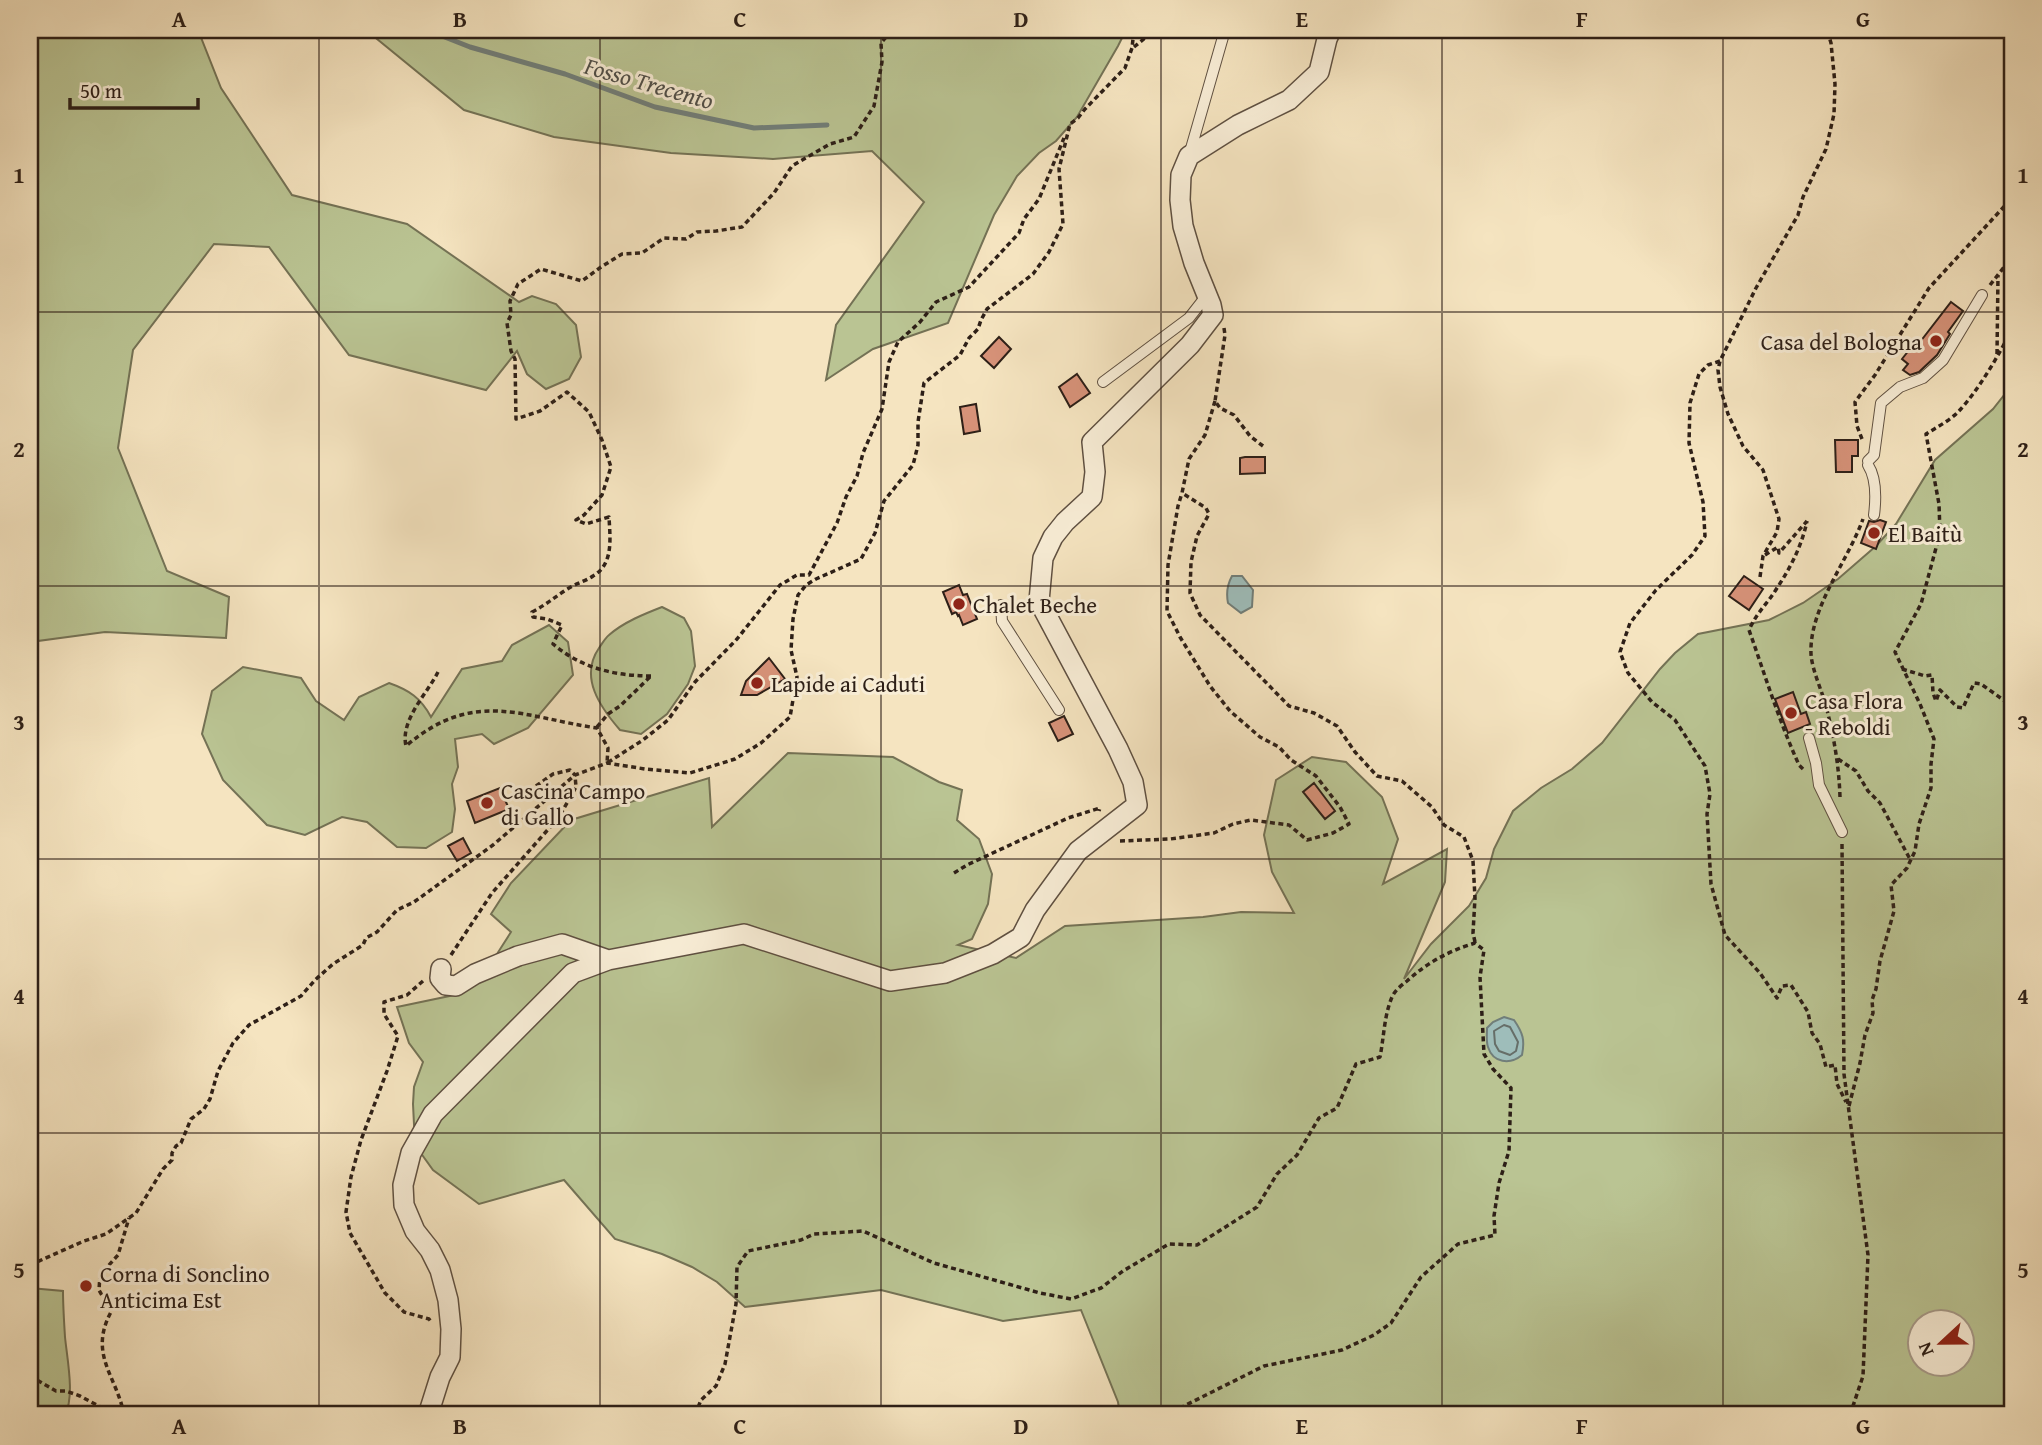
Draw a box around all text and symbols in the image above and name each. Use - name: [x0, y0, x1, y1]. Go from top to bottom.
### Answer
- text: A: [172, 2, 187, 35]
- text: B: [453, 2, 467, 35]
- text: C: [733, 2, 747, 35]
- text: D: [1014, 2, 1029, 35]
- text: E: [1296, 2, 1308, 35]
- text: F: [1576, 2, 1588, 35]
- text: G: [1856, 2, 1870, 35]
- water label: Fosso Trecento: [580, 48, 718, 118]
- scale bar: [70, 66, 198, 110]
- text: 50 m: [80, 75, 122, 106]
- text: 1: [13, 158, 25, 191]
- text: 1: [2017, 158, 2029, 191]
- place label: Casa del Bologna: [1761, 325, 1922, 358]
- marker: Casa del Bologna: [1928, 333, 1944, 349]
- text: 2: [13, 432, 25, 465]
- text: 2: [2017, 432, 2029, 465]
- place label: El Baitù: [1888, 517, 1963, 550]
- marker: El Baitù: [1866, 525, 1882, 541]
- place label: Chalet Beche: [973, 588, 1097, 621]
- marker: Chalet Beche: [951, 596, 967, 612]
- place label: Lapide ai Caduti: [771, 667, 925, 700]
- marker: Lapide ai Caduti: [749, 675, 765, 691]
- place label: Casa Flora - Reboldi: [1805, 684, 1903, 743]
- text: 3: [13, 705, 25, 738]
- marker: Casa Flora - Reboldi: [1783, 705, 1799, 721]
- text: 3: [2017, 705, 2029, 738]
- place label: Cascina Campo di Gallo: [501, 774, 645, 833]
- marker: Cascina Campo di Gallo: [479, 795, 495, 811]
- text: 4: [13, 979, 25, 1012]
- text: 4: [2017, 979, 2029, 1012]
- text: 5: [13, 1253, 25, 1286]
- text: 5: [2017, 1253, 2029, 1286]
- place label: Corna di Sonclino Anticima Est: [100, 1257, 270, 1316]
- marker: Corna di Sonclino Anticima Est: [78, 1278, 94, 1294]
- north arrow: [1906, 1308, 1976, 1378]
- text: N: [1910, 1338, 1941, 1361]
- text: A: [172, 1409, 187, 1442]
- text: B: [453, 1409, 467, 1442]
- text: C: [733, 1409, 747, 1442]
- text: D: [1014, 1409, 1029, 1442]
- text: E: [1296, 1409, 1308, 1442]
- text: F: [1576, 1409, 1588, 1442]
- text: G: [1856, 1409, 1870, 1442]

